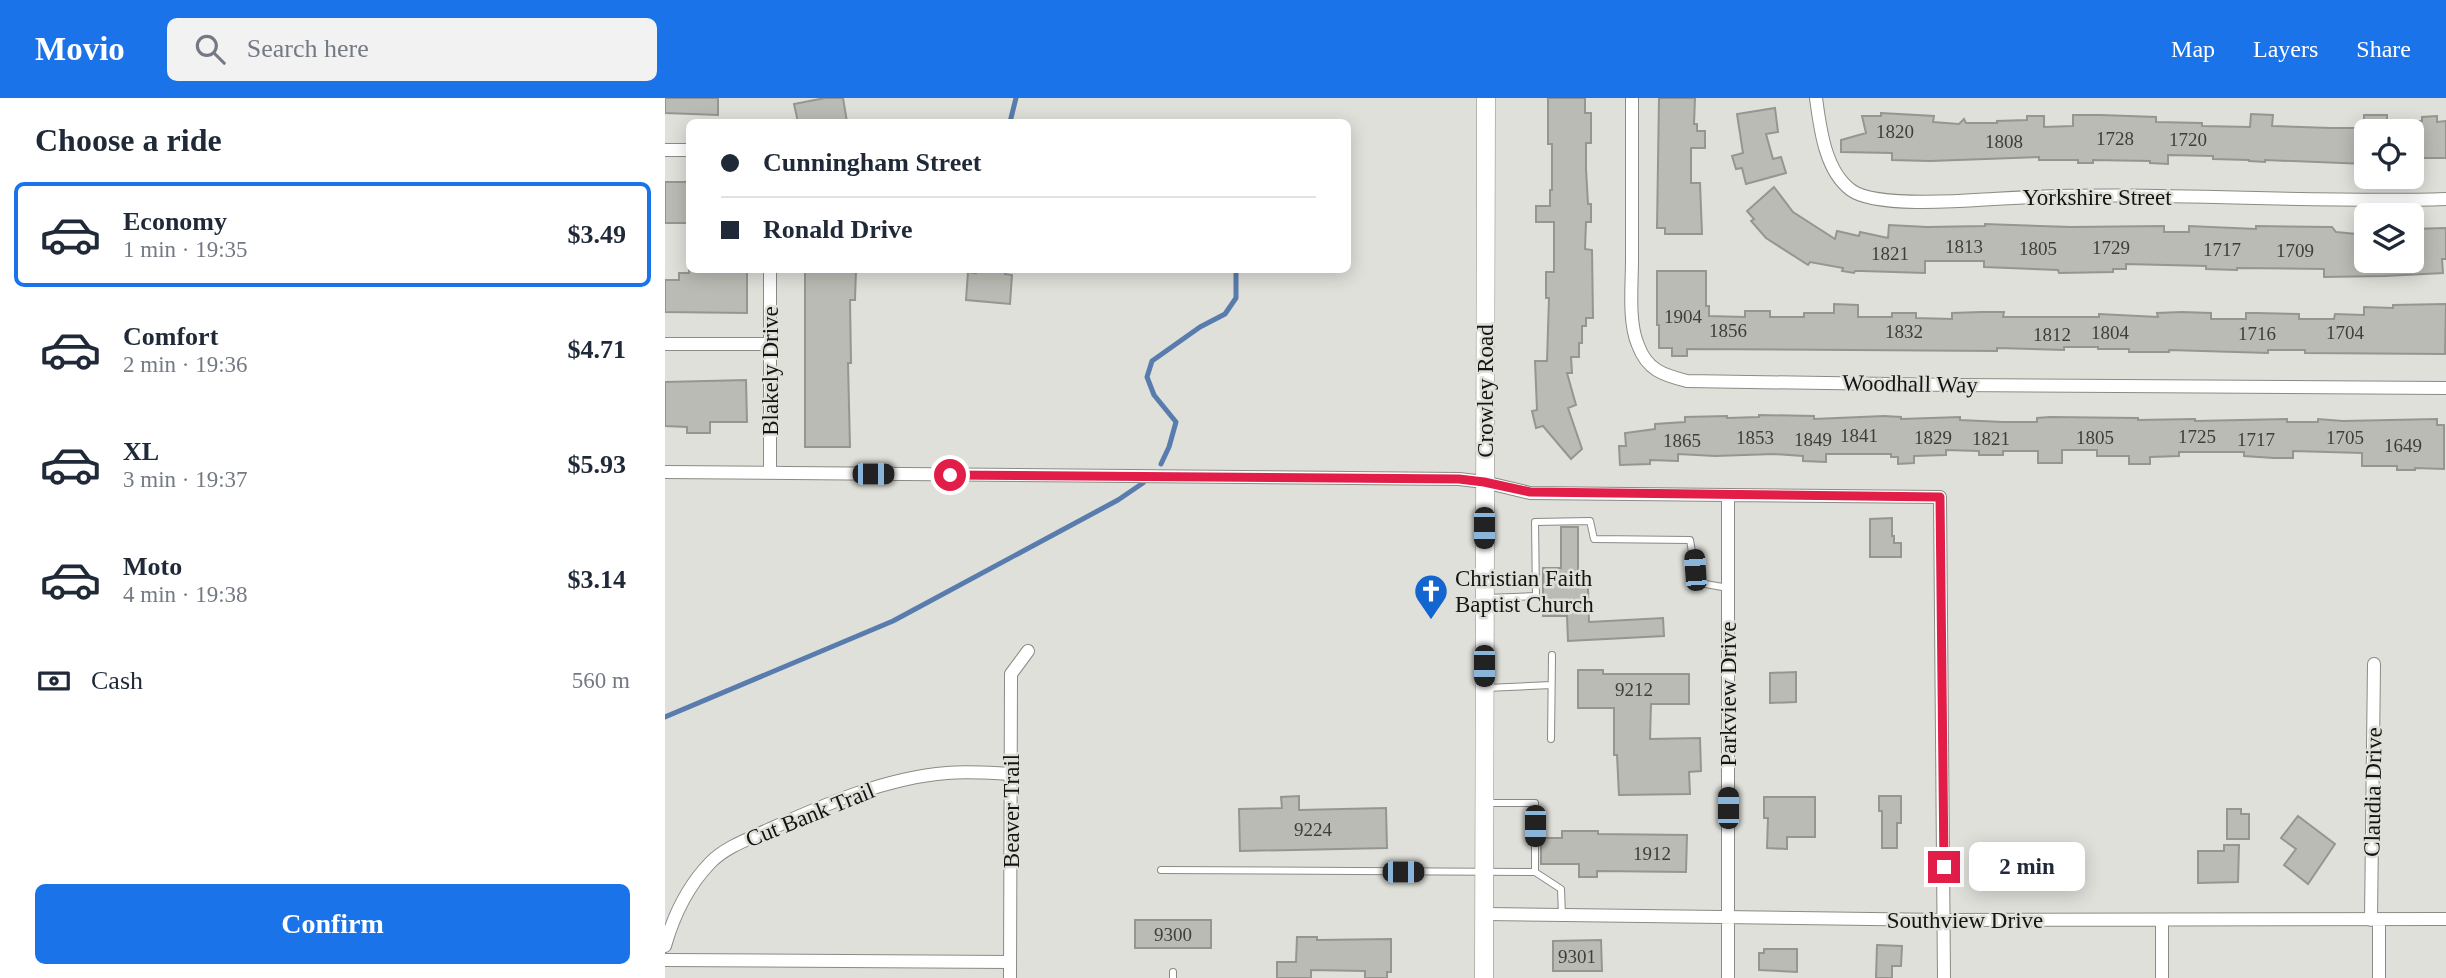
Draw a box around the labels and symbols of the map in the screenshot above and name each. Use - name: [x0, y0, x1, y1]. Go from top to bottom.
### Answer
- house number: 1820: [1876, 121, 1914, 142]
- house number: 1728: [2096, 128, 2134, 149]
- house number: 1720: [2169, 129, 2207, 150]
- house number: 1808: [1985, 131, 2023, 152]
- street label: Yorkshire Street: [2022, 185, 2172, 210]
- house number: 1813: [1945, 236, 1983, 257]
- house number: 1729: [2092, 237, 2130, 258]
- house number: 1805: [2019, 238, 2057, 259]
- house number: 1717: [2203, 239, 2241, 260]
- house number: 1709: [2276, 240, 2314, 261]
- house number: 1821: [1871, 243, 1909, 264]
- street label: Blakely Drive: [758, 306, 783, 436]
- house number: 1904: [1664, 306, 1703, 327]
- house number: 1856: [1709, 320, 1747, 341]
- house number: 1832: [1885, 321, 1923, 342]
- house number: 1804: [2091, 322, 2130, 343]
- house number: 1704: [2326, 322, 2365, 343]
- house number: 1716: [2238, 323, 2276, 344]
- street label: Crowley Road: [1473, 324, 1498, 458]
- house number: 1812: [2033, 324, 2071, 345]
- street label: Woodhall Way: [1842, 370, 1979, 398]
- house number: 1841: [1840, 425, 1878, 446]
- house number: 1725: [2178, 426, 2216, 447]
- house number: 1853: [1736, 427, 1774, 448]
- house number: 1829: [1914, 427, 1952, 448]
- house number: 1805: [2076, 427, 2114, 448]
- house number: 1705: [2326, 427, 2364, 448]
- house number: 1821: [1972, 428, 2010, 449]
- house number: 1849: [1794, 429, 1832, 450]
- house number: 1717: [2237, 429, 2275, 450]
- house number: 1865: [1663, 430, 1701, 451]
- house number: 1649: [2384, 435, 2422, 456]
- route start: [934, 459, 966, 491]
- car: [853, 464, 895, 485]
- car: [1474, 507, 1495, 549]
- car: [1684, 548, 1707, 592]
- place label: Christian Faith Baptist Church: [1455, 566, 1594, 617]
- church icon: Christian Faith Baptist Church: [1412, 572, 1450, 621]
- street label: Parkview Drive: [1716, 622, 1741, 767]
- car: [1474, 645, 1495, 687]
- house number: 9212: [1615, 679, 1653, 700]
- street label: Claudia Drive: [2359, 727, 2387, 857]
- street label: Beaver Trail: [999, 754, 1024, 868]
- street label: Cut Bank Trail: [742, 778, 878, 852]
- car: [1718, 787, 1739, 829]
- car: [1525, 805, 1546, 847]
- house number: 9224: [1294, 819, 1333, 840]
- callout: 2 min: [1969, 842, 2084, 892]
- house number: 1912: [1633, 843, 1671, 864]
- route end: [1928, 851, 1960, 883]
- car: [1383, 862, 1425, 883]
- street label: Southview Drive: [1887, 908, 2043, 933]
- house number: 9300: [1154, 924, 1192, 945]
- house number: 9301: [1558, 946, 1596, 967]

